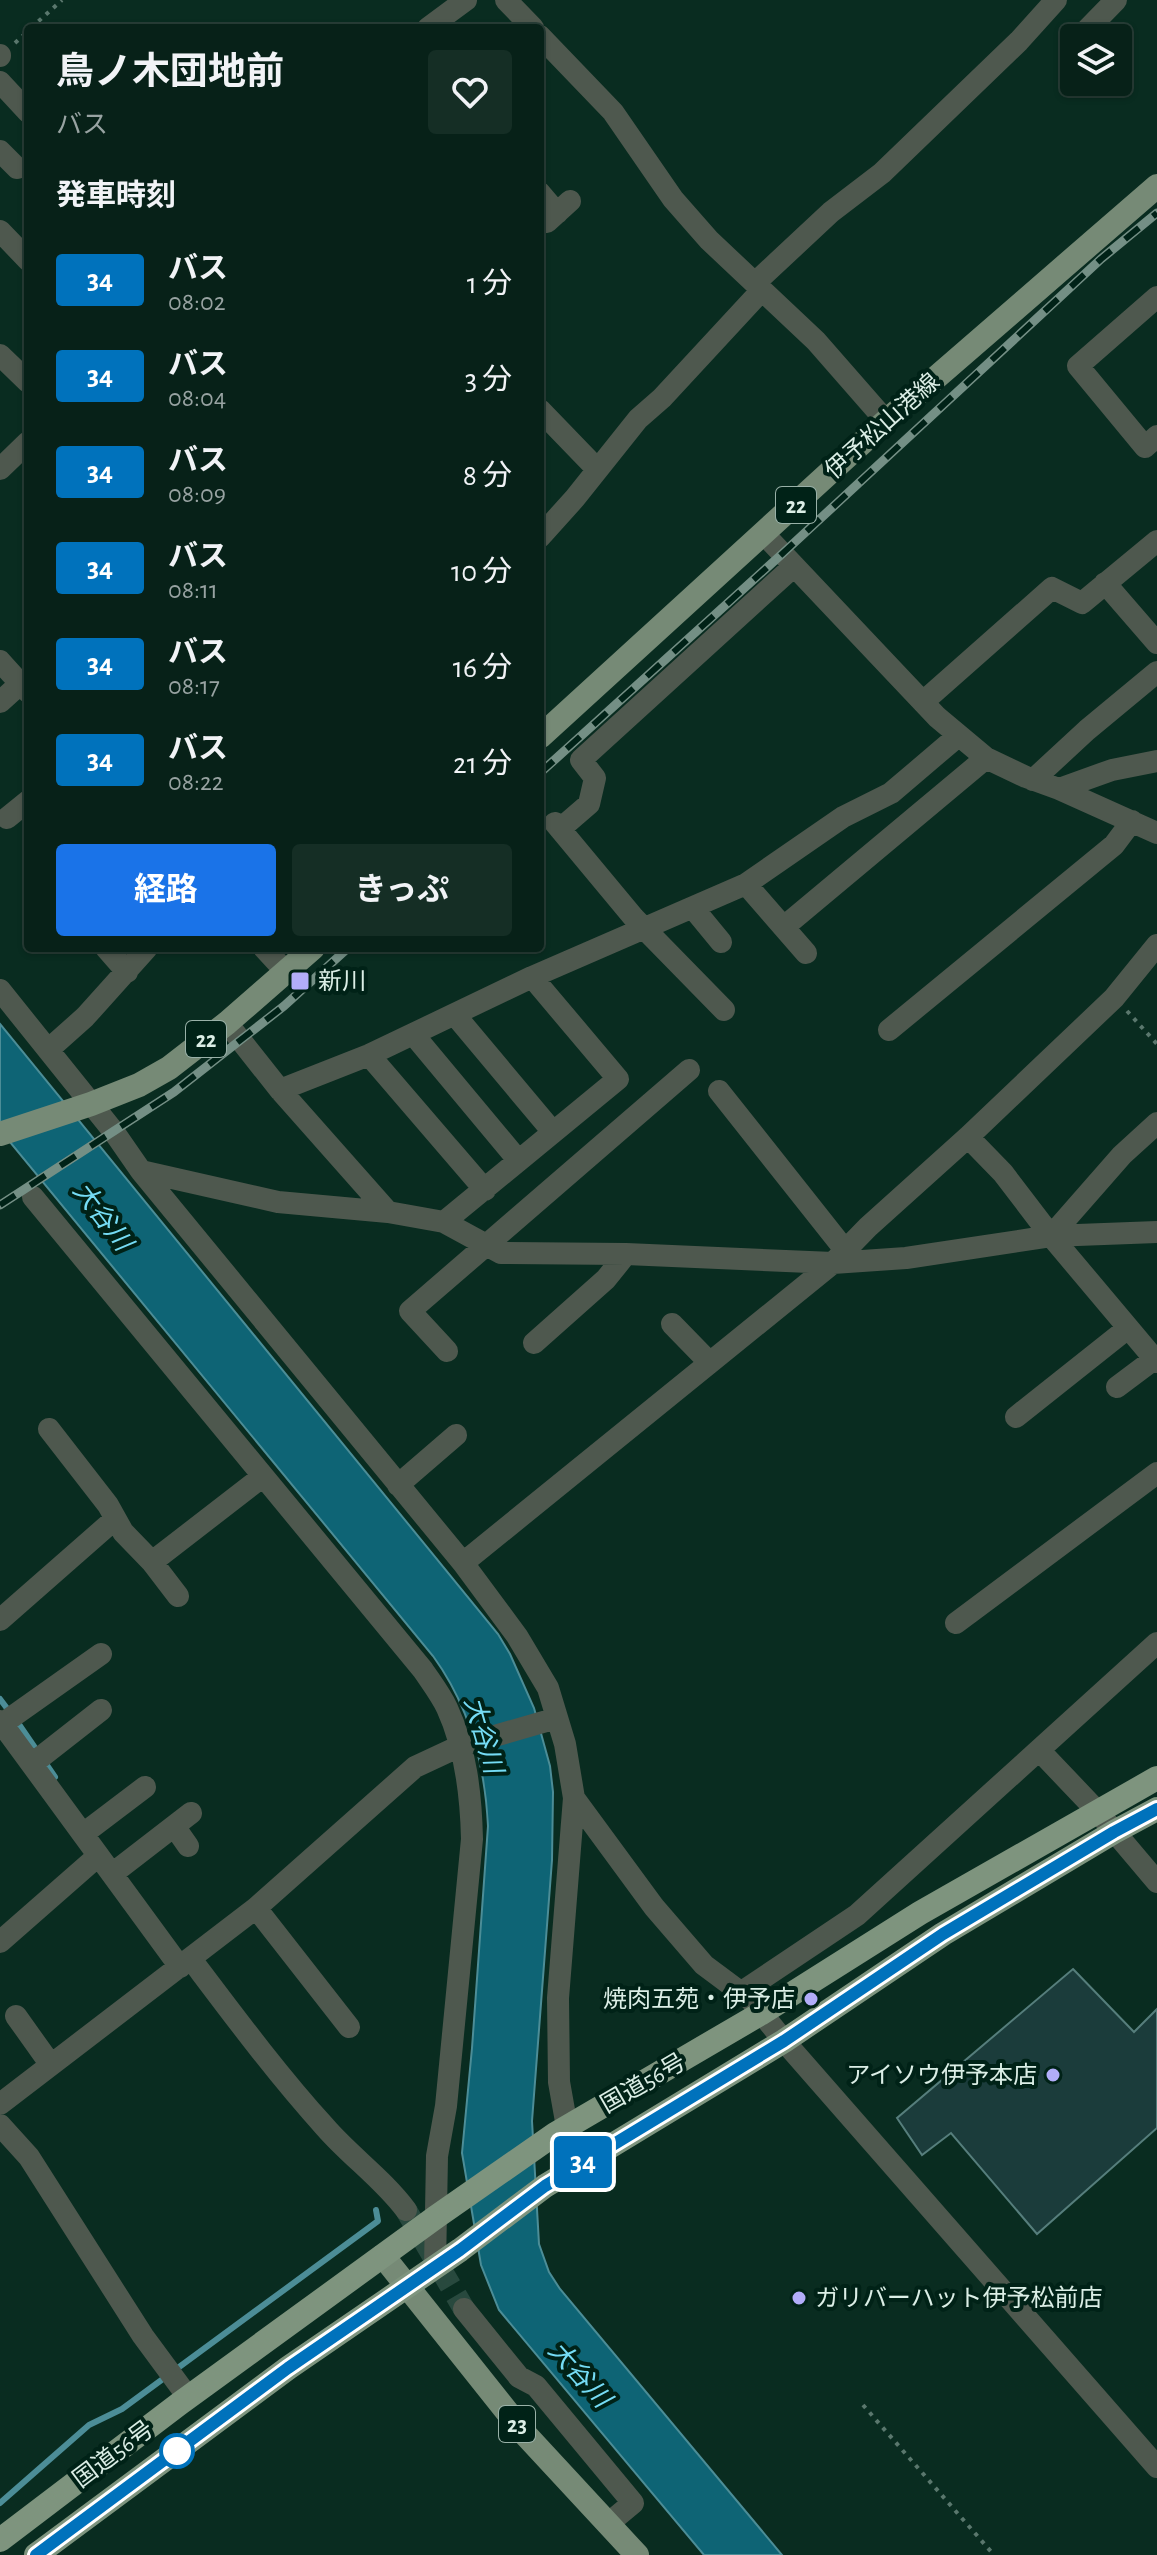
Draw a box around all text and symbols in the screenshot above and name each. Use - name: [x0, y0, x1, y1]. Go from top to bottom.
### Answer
- map controls: [1060, 24, 1132, 96]
- button: layers: [1060, 24, 1132, 96]
- button: heart: [428, 50, 512, 134]
- text: 鳥ノ木団地前: [56, 54, 284, 92]
- text: バス: [56, 112, 108, 138]
- text: 発車時刻: [56, 181, 176, 211]
- text: バス: [168, 254, 228, 284]
- text: 34: [87, 266, 113, 294]
- text: 1 分: [467, 269, 512, 299]
- text: 08:02: [168, 289, 226, 315]
- text: バス: [168, 350, 228, 380]
- text: 34: [87, 362, 113, 390]
- text: 3 分: [465, 365, 512, 395]
- street label: 伊予松山港線: [820, 368, 944, 484]
- text: 08:04: [168, 385, 226, 411]
- text: バス: [168, 446, 228, 476]
- text: 34: [87, 458, 113, 486]
- text: 8 分: [463, 461, 512, 491]
- text: 08:09: [168, 481, 226, 507]
- road number: 22: [776, 487, 816, 523]
- text: バス: [168, 542, 228, 572]
- text: 34: [87, 554, 113, 582]
- text: 10 分: [451, 557, 512, 587]
- text: 08:11: [168, 577, 218, 603]
- text: バス: [168, 638, 228, 668]
- text: 34: [87, 650, 113, 678]
- text: 16 分: [453, 653, 512, 683]
- text: 08:17: [168, 673, 220, 699]
- text: バス: [168, 734, 228, 764]
- text: 34: [87, 746, 113, 774]
- text: 21 分: [453, 749, 512, 779]
- text: 08:22: [168, 769, 224, 795]
- button: 経路: [56, 844, 276, 936]
- button: きっぷ: [292, 844, 512, 936]
- place label: 新川: [318, 968, 366, 994]
- marker: 新川: [289, 970, 311, 992]
- road number: 22: [186, 1021, 226, 1057]
- water label: 大谷川: [68, 1177, 139, 1258]
- water label: 大谷川: [460, 1694, 508, 1779]
- place label: 焼肉五苑・伊予店: [603, 1986, 795, 2012]
- marker: 焼肉五苑・伊予店: [802, 1990, 820, 2008]
- street label: 国道56号: [596, 2048, 690, 2118]
- place label: アイソウ伊予本店: [846, 2062, 1037, 2088]
- marker: アイソウ伊予本店: [1044, 2066, 1062, 2084]
- line badge: 34: [547, 2136, 619, 2188]
- text: 34: [570, 2148, 596, 2176]
- place label: ガリバーハット伊予松前店: [815, 2285, 1103, 2311]
- marker: ガリバーハット伊予松前店: [790, 2289, 808, 2307]
- water label: 大谷川: [543, 2336, 618, 2415]
- road number: 23: [499, 2406, 535, 2442]
- street label: 国道56号: [68, 2416, 158, 2492]
- unlabelled marker: [160, 2434, 194, 2468]

